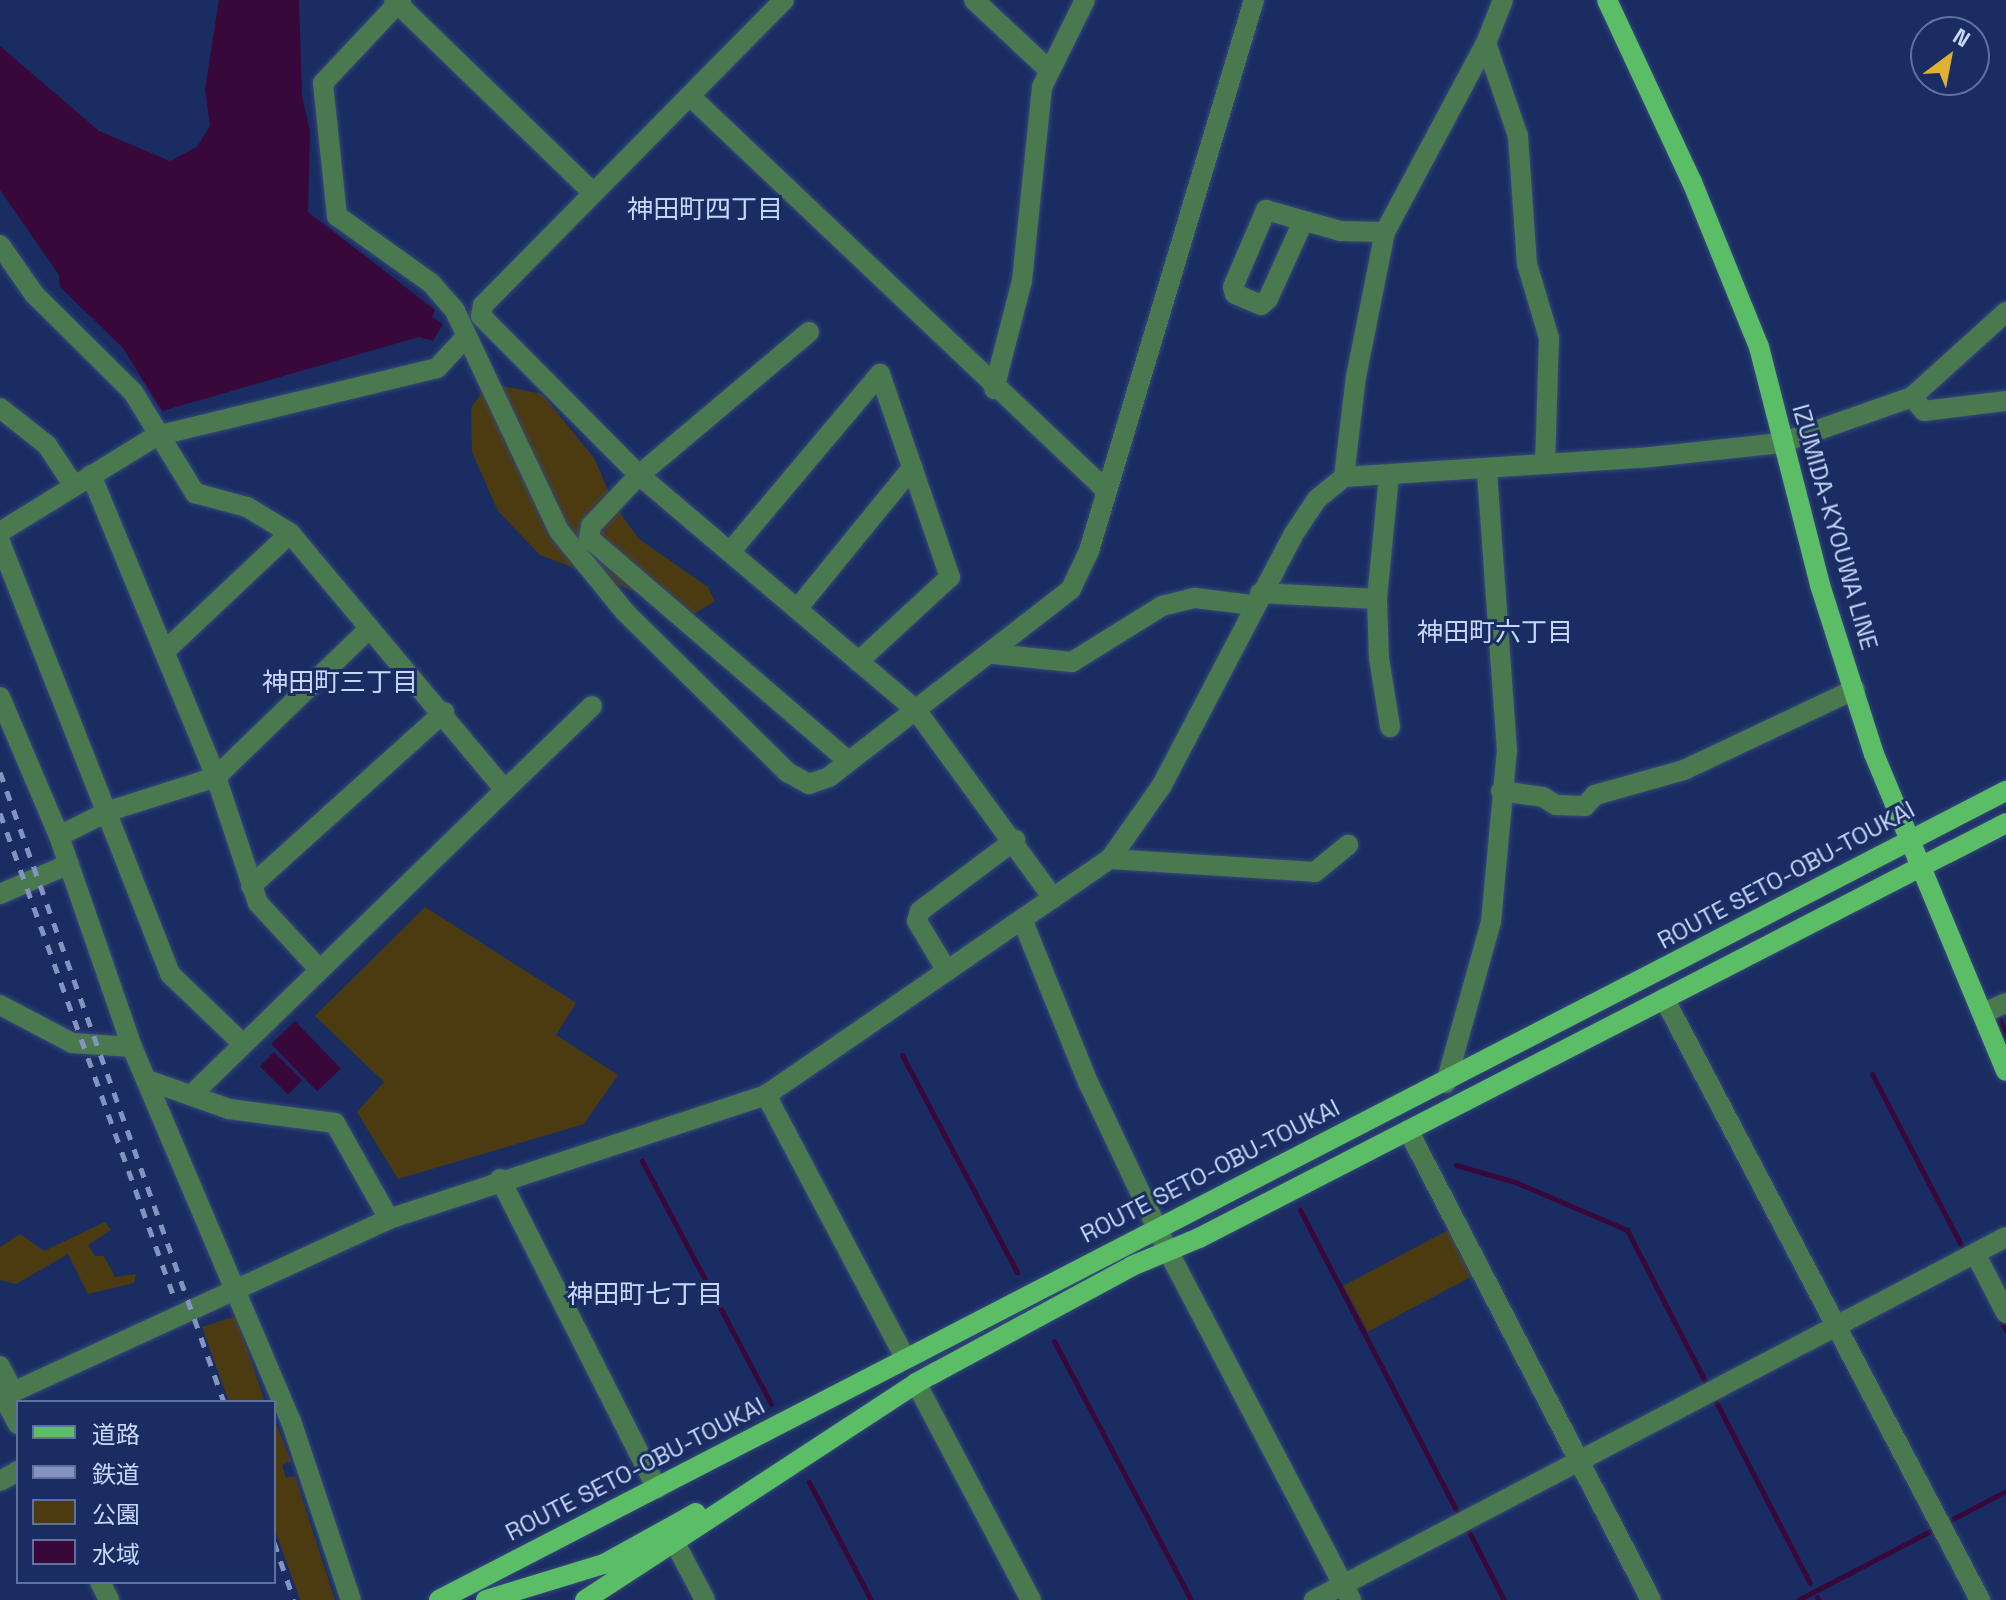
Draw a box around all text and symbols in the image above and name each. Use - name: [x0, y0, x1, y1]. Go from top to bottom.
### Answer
- north arrow: [1910, 16, 1990, 96]
- text: N: [1948, 22, 1975, 53]
- district label: 神田町四丁目: [627, 194, 783, 226]
- street label: IZUMIDA-KYOUWA LINE: [1786, 401, 1884, 653]
- district label: 神田町六丁目: [1417, 617, 1573, 649]
- district label: 神田町三丁目: [262, 667, 418, 699]
- street label: ROUTE SETO-OBU-TOUKAI: [1653, 795, 1919, 955]
- street label: ROUTE SETO-OBU-TOUKAI: [1076, 1093, 1344, 1249]
- district label: 神田町七丁目: [567, 1279, 723, 1311]
- street label: ROUTE SETO-OBU-TOUKAI: [501, 1391, 769, 1547]
- legend: [16, 1400, 276, 1584]
- text: 道路: [92, 1419, 140, 1450]
- text: 鉄道: [92, 1459, 140, 1490]
- text: 公園: [92, 1499, 140, 1530]
- text: 水域: [92, 1539, 140, 1570]

